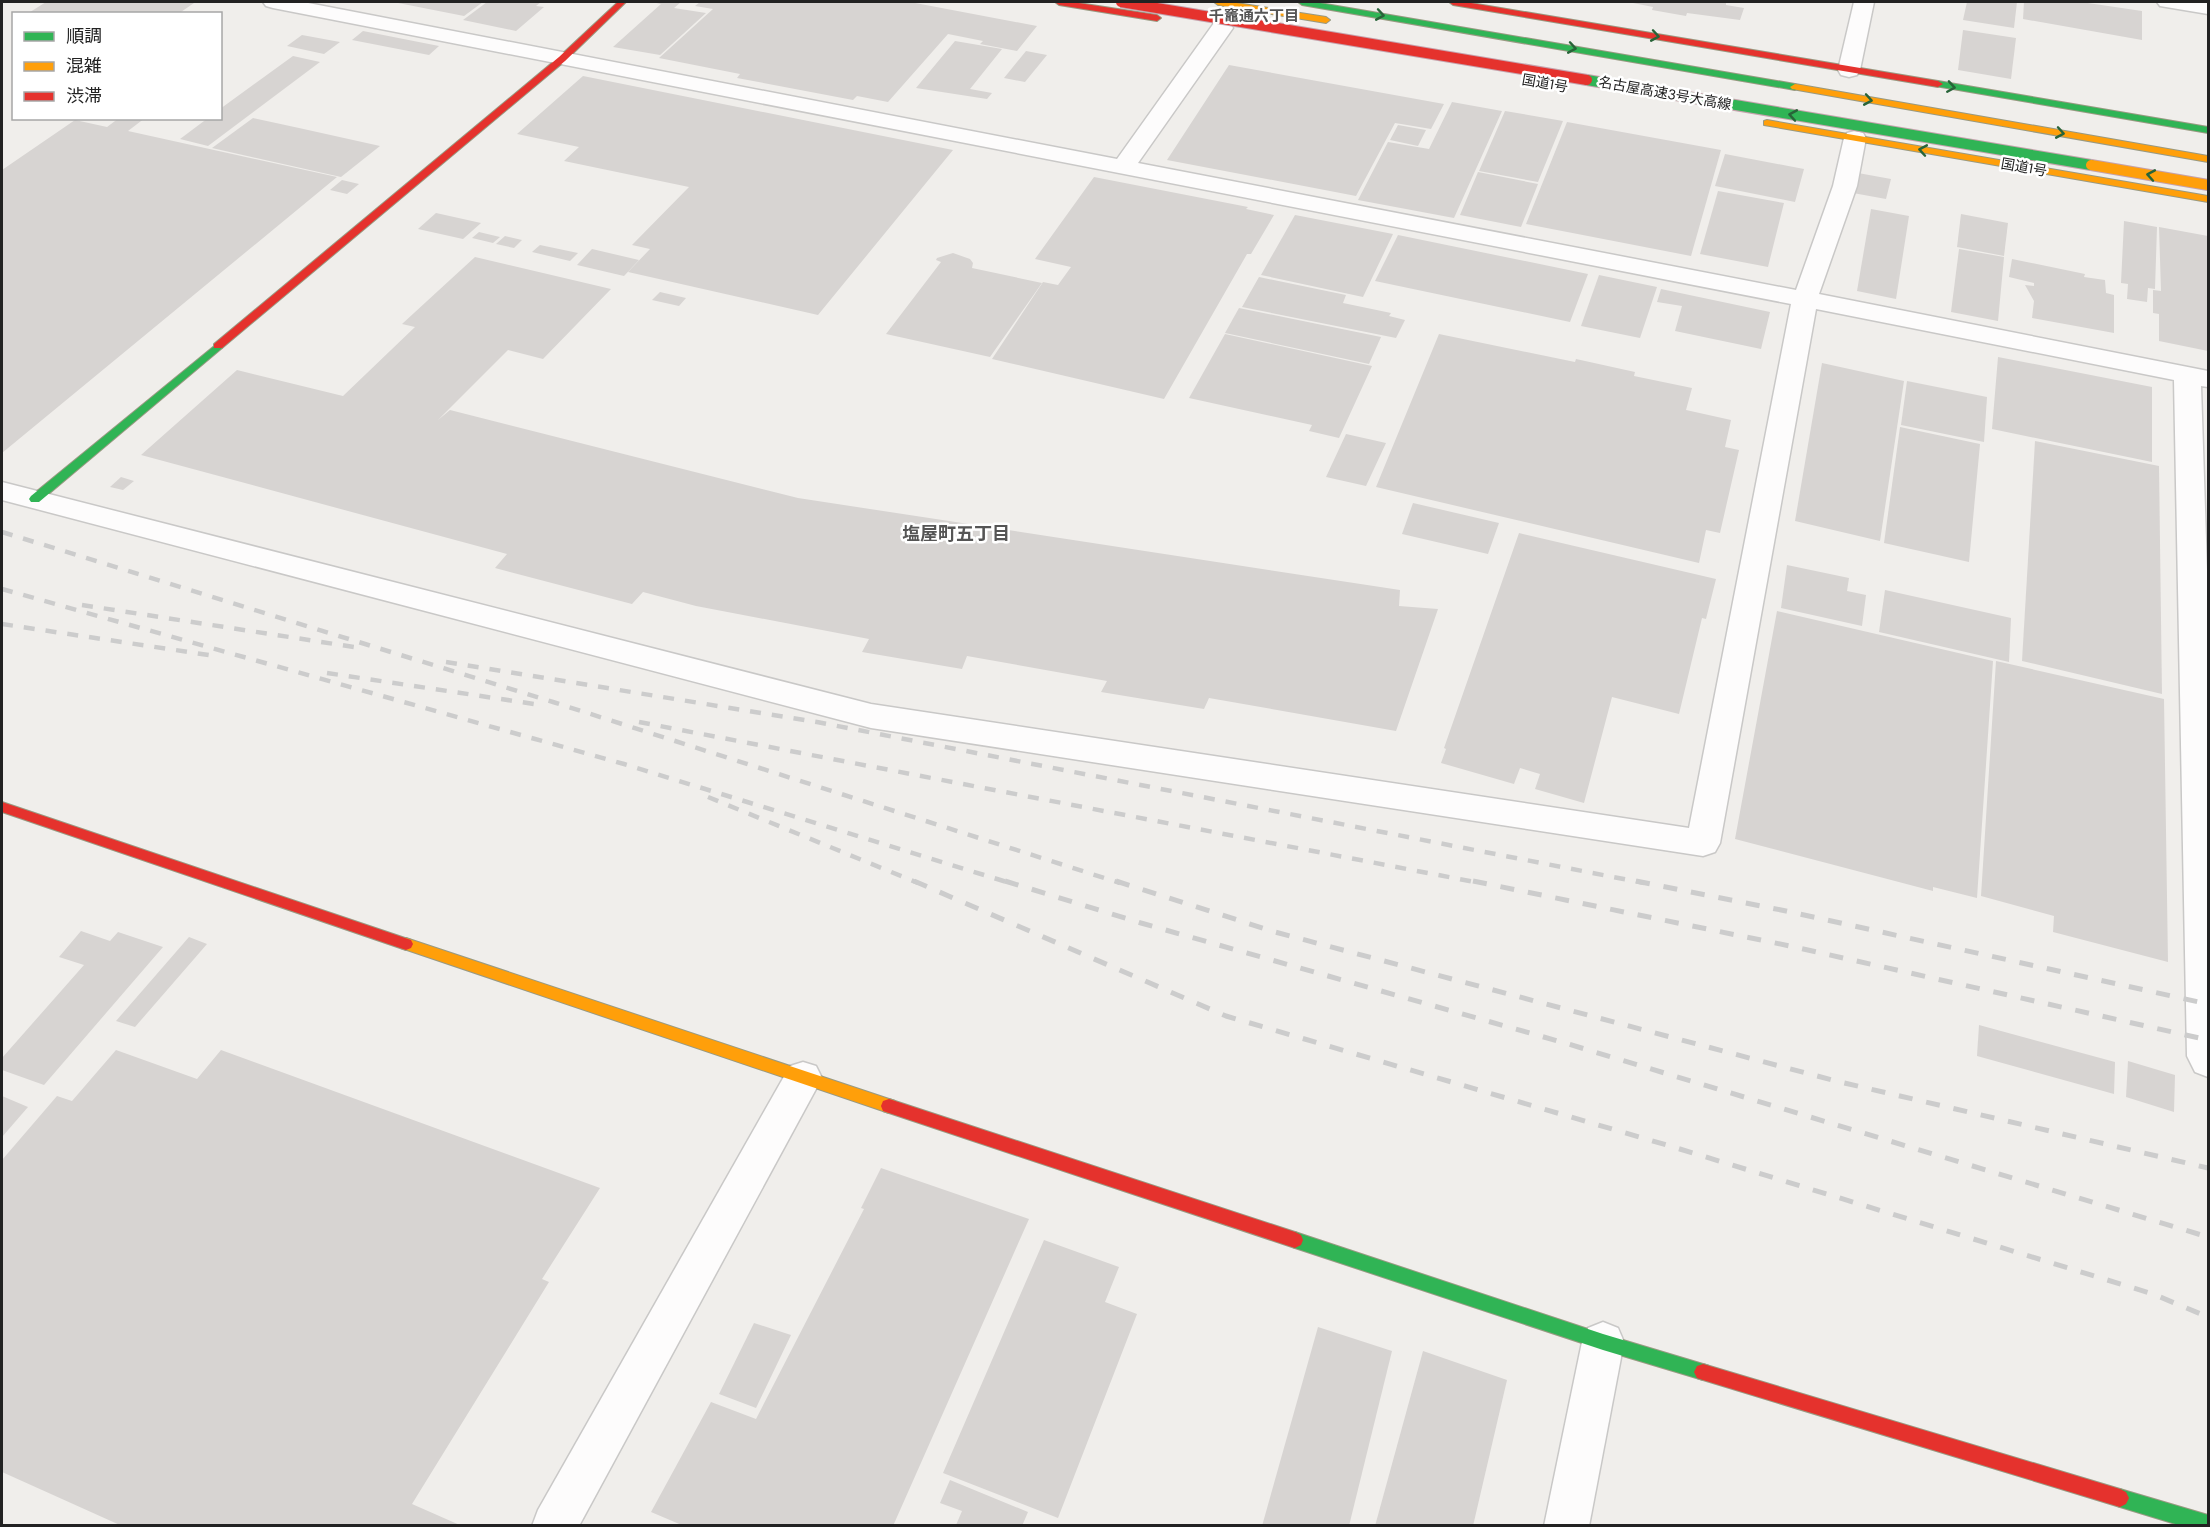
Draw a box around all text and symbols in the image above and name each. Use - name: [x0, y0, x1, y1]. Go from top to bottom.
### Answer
- district label: 千竈通六丁目: [1209, 6, 1299, 26]
- one-way arrow: [1375, 8, 1385, 21]
- legend: [12, 12, 222, 120]
- text: 順調: [66, 24, 102, 48]
- one-way arrow: [1650, 29, 1660, 42]
- one-way arrow: [1568, 42, 1577, 54]
- text: 混雑: [66, 54, 102, 78]
- street label: 国道1号: [1521, 70, 1569, 96]
- street label: 名古屋高速3号大高線: [1597, 72, 1733, 114]
- one-way arrow: [1946, 80, 1955, 92]
- text: 渋滞: [66, 84, 102, 108]
- one-way arrow: [1863, 93, 1873, 106]
- one-way arrow: [1788, 109, 1798, 122]
- one-way arrow: [2055, 126, 2065, 139]
- one-way arrow: [1919, 144, 1929, 157]
- street label: 国道1号: [2000, 154, 2048, 180]
- one-way arrow: [2146, 170, 2155, 182]
- district label: 塩屋町五丁目: [902, 522, 1010, 546]

